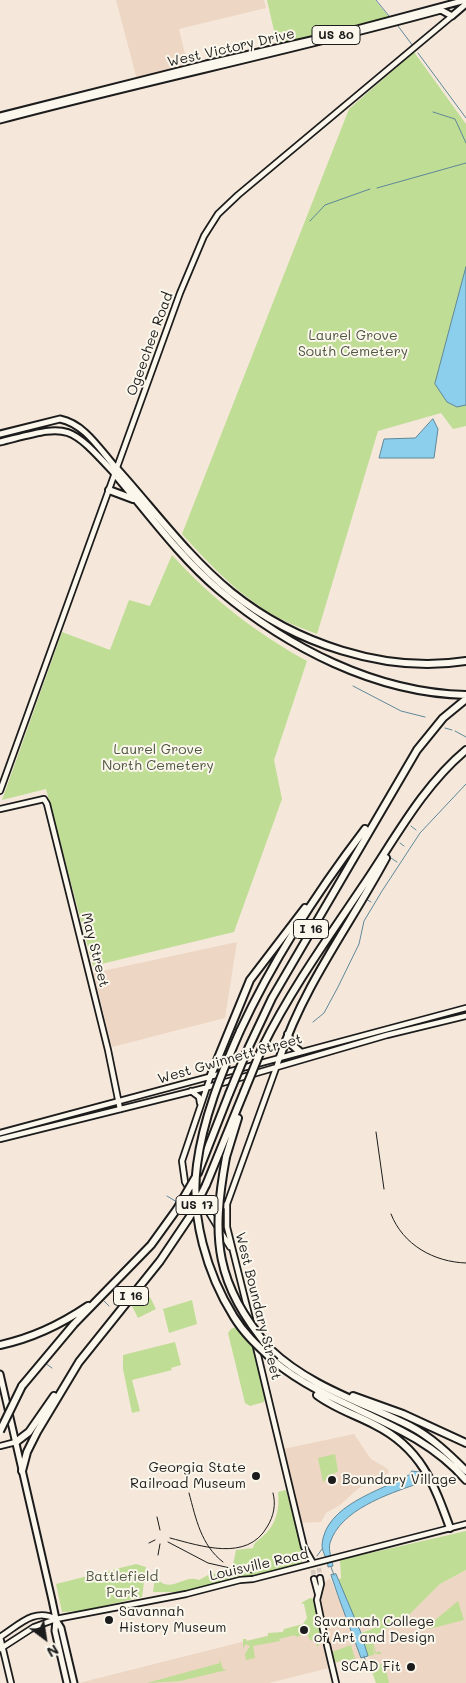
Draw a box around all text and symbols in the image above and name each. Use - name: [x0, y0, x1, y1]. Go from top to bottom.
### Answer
- street label: West Victory Drive: [166, 25, 296, 71]
- road number: US 80: [312, 26, 360, 44]
- street label: Ogeechee Road: [123, 290, 177, 398]
- park label: Laurel Grove South Cemetery: [298, 328, 408, 361]
- park label: Laurel Grove North Cemetery: [102, 742, 214, 774]
- street label: May Street: [78, 911, 112, 989]
- road number: I 16: [294, 920, 328, 939]
- street label: West Gwinnett Street: [156, 1030, 304, 1088]
- road number: US 17: [176, 1196, 218, 1214]
- street label: West Boundary Street: [231, 1230, 285, 1382]
- road number: I 16: [114, 1286, 148, 1305]
- place label: Georgia State Railroad Museum: [130, 1460, 246, 1492]
- marker: Georgia State Railroad Museum: [250, 1470, 262, 1482]
- place label: Boundary Village: [342, 1472, 457, 1488]
- marker: Boundary Village: [326, 1474, 338, 1486]
- street label: Louisville Road: [208, 1545, 310, 1585]
- park label: Battlefield Park: [86, 1569, 158, 1601]
- place label: Savannah History Museum: [119, 1604, 226, 1636]
- north arrow: [20, 1613, 70, 1663]
- marker: Savannah History Museum: [103, 1614, 115, 1626]
- place label: Savannah College of Art and Design: [314, 1614, 435, 1646]
- marker: Savannah College of Art and Design: [298, 1624, 310, 1636]
- text: N: [44, 1640, 62, 1662]
- place label: SCAD Fit: [341, 1659, 401, 1675]
- marker: SCAD Fit: [405, 1661, 417, 1673]

